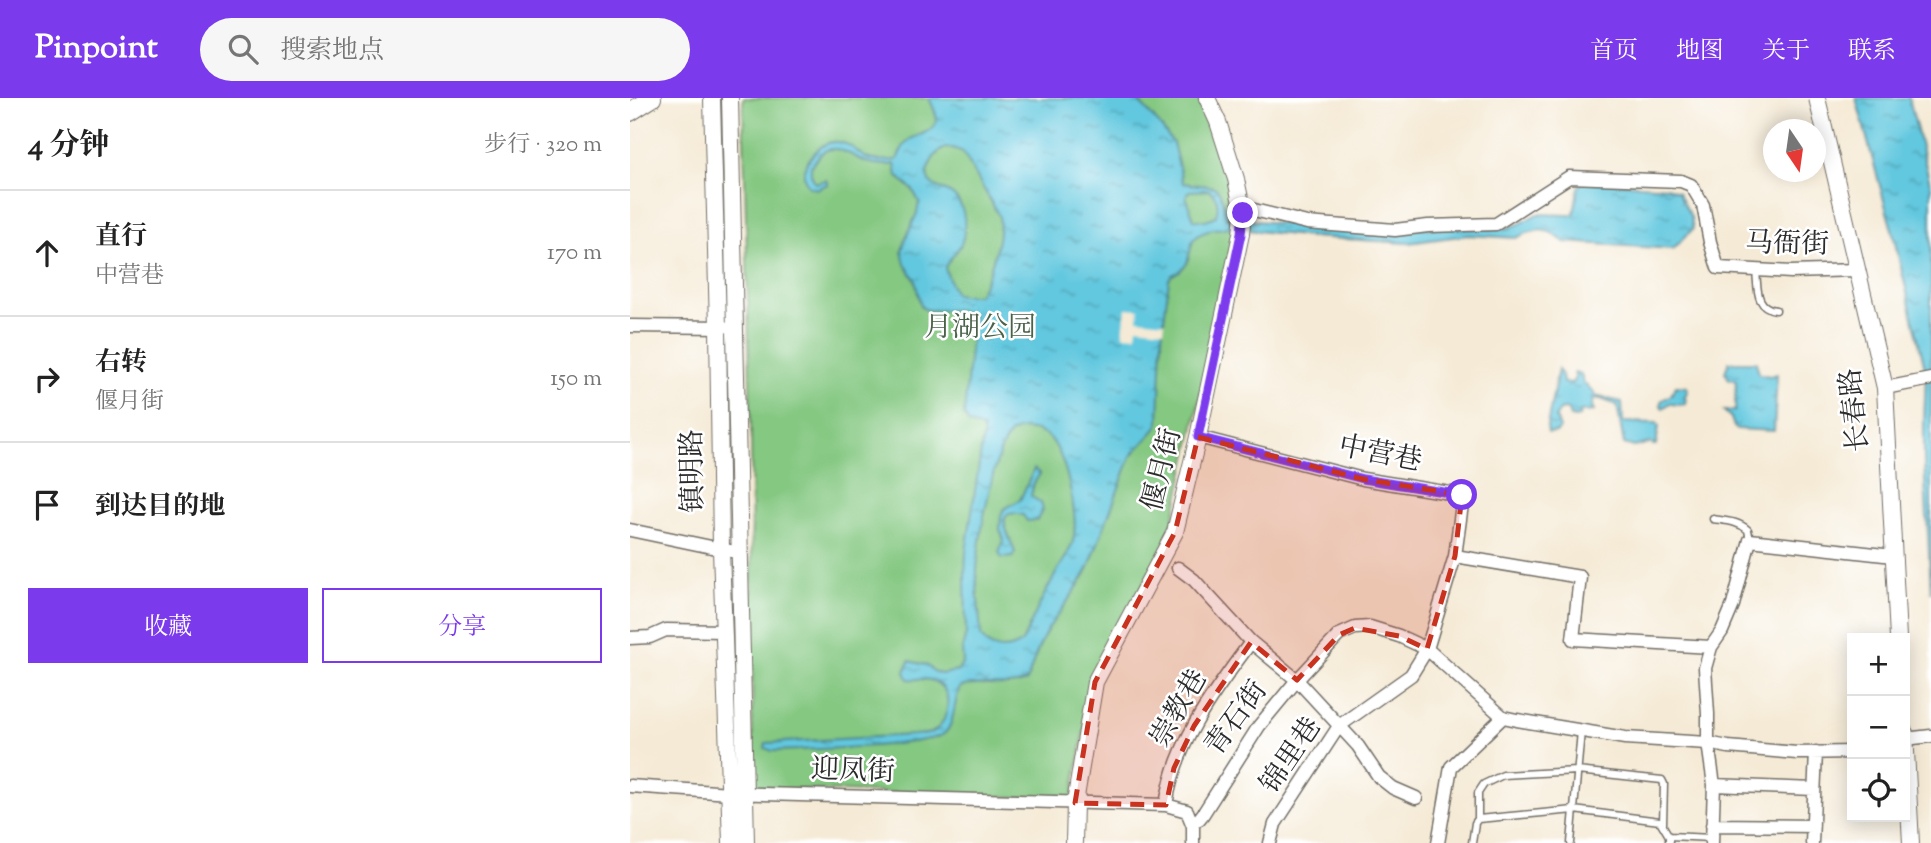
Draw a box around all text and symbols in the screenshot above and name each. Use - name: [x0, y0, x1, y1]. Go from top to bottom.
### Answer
- search box: [200, 18, 690, 81]
- text: Pinpoint: [35, 25, 158, 73]
- icon: search: [224, 30, 262, 68]
- text: 搜索地点: [280, 33, 384, 70]
- text: 首页: [1590, 35, 1638, 69]
- text: 地图: [1676, 35, 1724, 69]
- text: 关于: [1762, 35, 1810, 69]
- text: 联系: [1848, 35, 1896, 69]
- north arrow: [1763, 119, 1826, 182]
- text: 4 分钟: [28, 125, 110, 168]
- text: 步行 · 320 m: [484, 129, 602, 162]
- route end: [1227, 197, 1258, 228]
- text: 直行: [95, 219, 147, 256]
- street label: 马衙街: [1745, 224, 1829, 266]
- icon: ahead: [28, 234, 66, 272]
- text: 170 m: [547, 237, 602, 270]
- text: 中营巷: [95, 260, 164, 293]
- park label: 月湖公园: [924, 309, 1036, 349]
- text: 右转: [95, 345, 147, 382]
- icon: right: [28, 360, 66, 398]
- text: 150 m: [550, 363, 602, 396]
- street label: 长春路: [1832, 366, 1880, 454]
- text: 偃月街: [95, 386, 164, 419]
- street label: 偃月街: [1133, 424, 1193, 516]
- street label: 中营巷: [1335, 427, 1425, 483]
- street label: 镇明路: [673, 429, 715, 513]
- route start: [1446, 479, 1477, 510]
- icon: arrive: [28, 486, 66, 524]
- text: 到达目的地: [95, 489, 225, 526]
- button: 收藏: [28, 588, 308, 663]
- button: 分享: [322, 588, 602, 663]
- map controls: [1847, 633, 1910, 822]
- button: +: [1847, 633, 1910, 696]
- street label: 崇教巷: [1142, 663, 1218, 755]
- street label: 青石街: [1196, 673, 1278, 765]
- button: −: [1847, 696, 1910, 759]
- street label: 锦里巷: [1252, 710, 1332, 802]
- street label: 迎凤街: [810, 751, 896, 793]
- button: locate: [1847, 759, 1910, 822]

